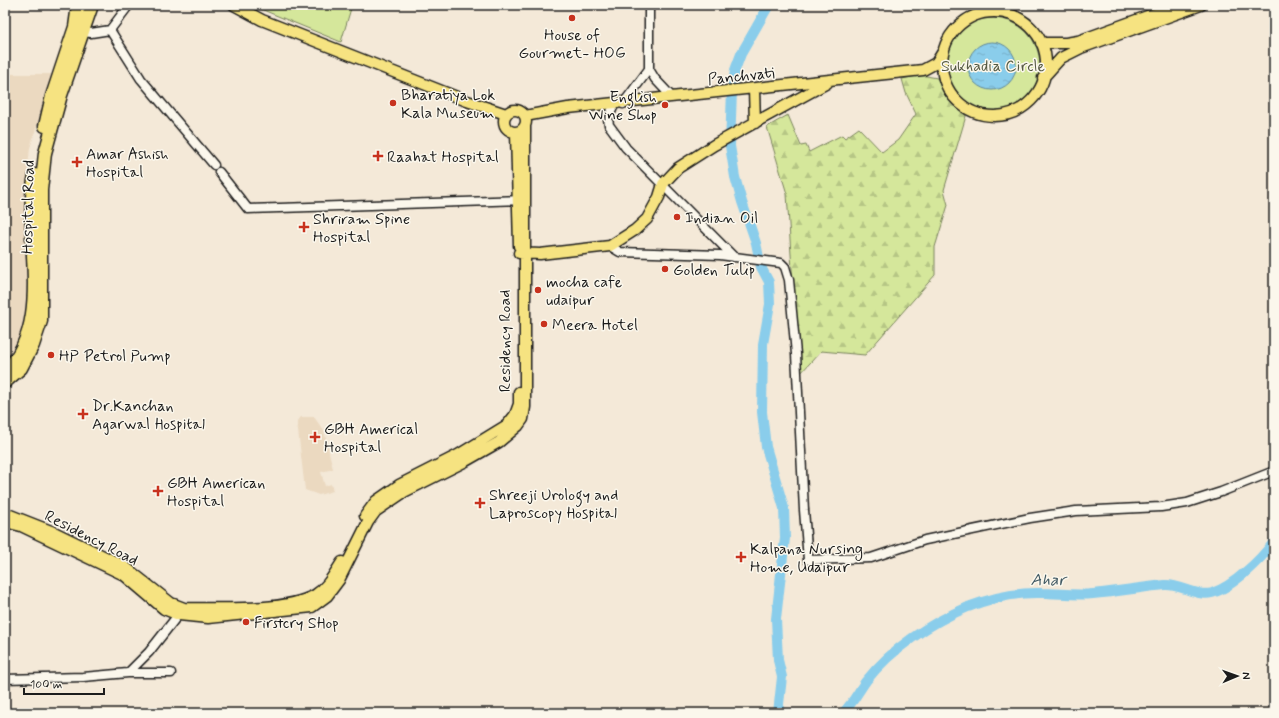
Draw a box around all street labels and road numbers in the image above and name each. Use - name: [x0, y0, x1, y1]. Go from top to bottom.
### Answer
- street label: Panchvati: [707, 63, 776, 90]
- street label: Hospital Road: [17, 160, 40, 254]
- street label: Residency Road: [495, 290, 516, 392]
- street label: Residency Road: [41, 506, 142, 571]

